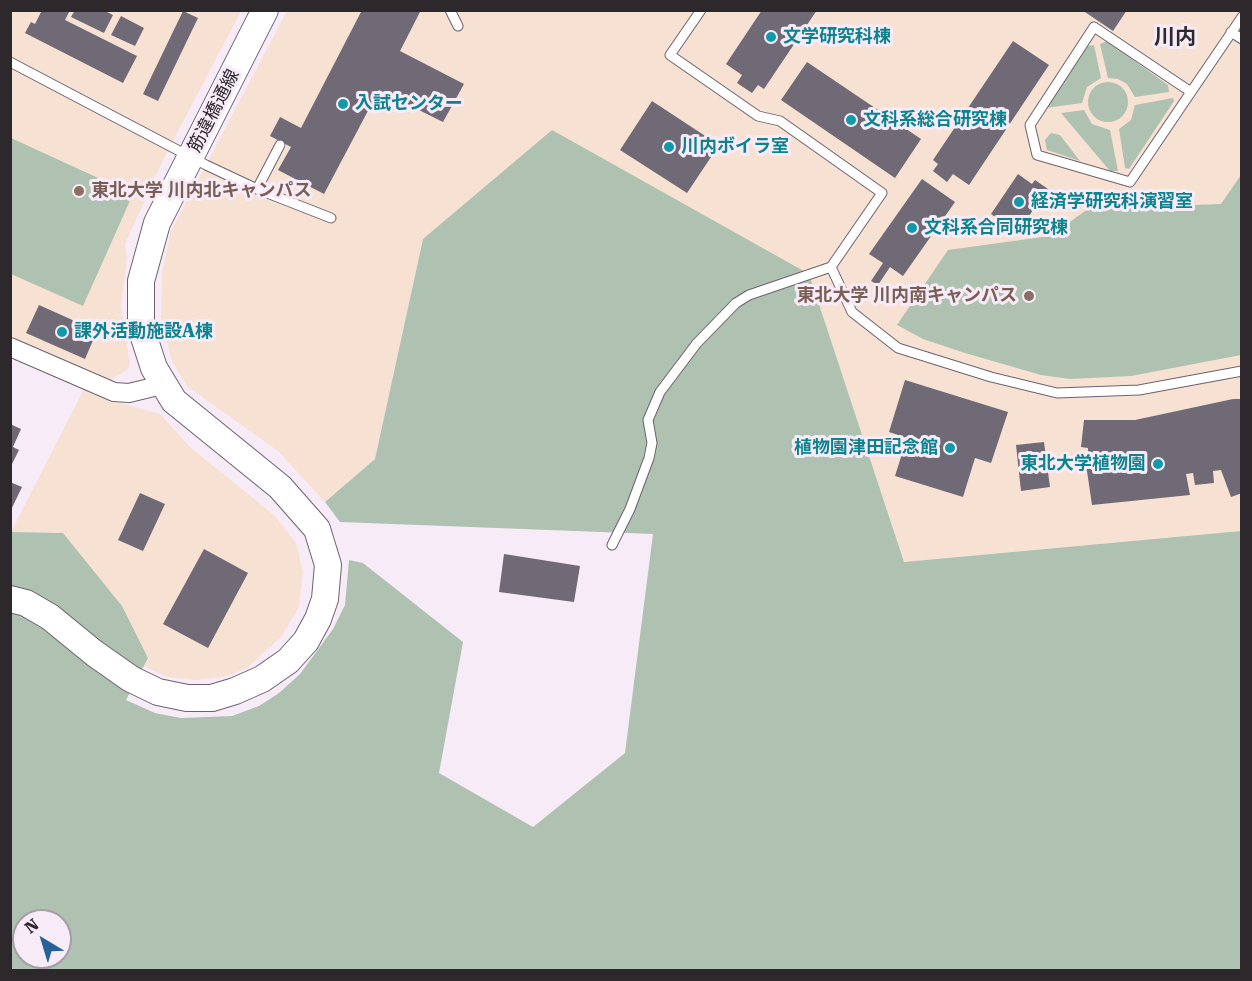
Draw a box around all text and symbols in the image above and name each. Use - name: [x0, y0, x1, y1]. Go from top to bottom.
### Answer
- district label: 川内: [1154, 25, 1196, 51]
- place label: 文学研究科棟: [783, 26, 891, 48]
- marker: 文学研究科棟: [764, 30, 778, 44]
- street label: 筋違橋通線: [184, 66, 244, 156]
- place label: 入試センター: [355, 93, 463, 115]
- marker: 入試センター: [336, 97, 350, 111]
- place label: 文科系総合研究棟: [863, 109, 1007, 131]
- marker: 文科系総合研究棟: [844, 113, 858, 127]
- place label: 川内ボイラ室: [681, 136, 789, 158]
- marker: 川内ボイラ室: [662, 140, 676, 154]
- place label: 東北大学 川内北キャンパス: [91, 180, 312, 202]
- marker: 東北大学 川内北キャンパス: [72, 184, 86, 198]
- place label: 経済学研究科演習室: [1031, 191, 1193, 213]
- marker: 経済学研究科演習室: [1012, 195, 1026, 209]
- place label: 文科系合同研究棟: [924, 217, 1068, 239]
- marker: 文科系合同研究棟: [905, 221, 919, 235]
- place label: 東北大学 川内南キャンパス: [796, 285, 1017, 307]
- marker: 東北大学 川内南キャンパス: [1022, 289, 1036, 303]
- place label: 課外活動施設A棟: [74, 321, 213, 343]
- marker: 課外活動施設A棟: [55, 325, 69, 339]
- place label: 植物園津田記念館: [794, 437, 938, 459]
- marker: 植物園津田記念館: [943, 441, 957, 455]
- place label: 東北大学植物園: [1020, 453, 1146, 475]
- marker: 東北大学植物園: [1151, 457, 1165, 471]
- north arrow: [12, 909, 72, 969]
- text: N: [21, 915, 43, 937]

